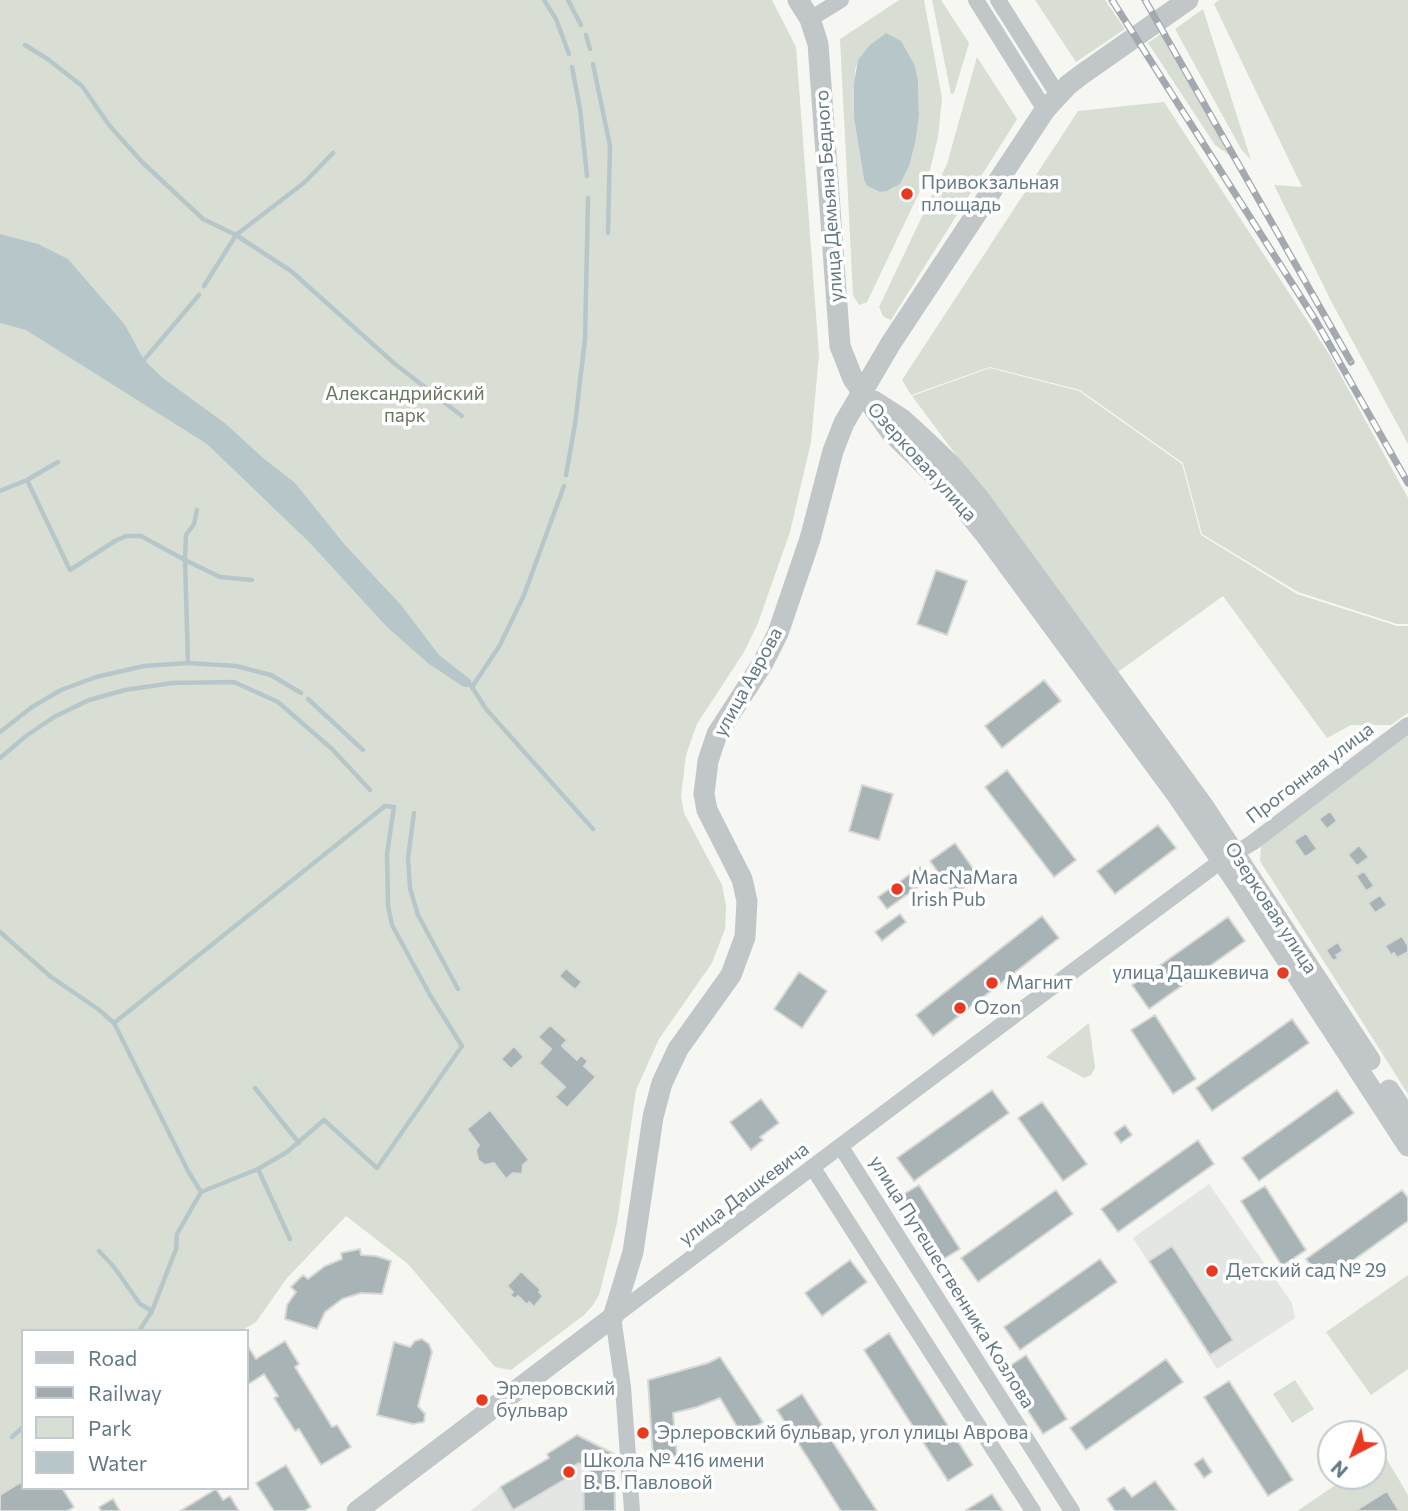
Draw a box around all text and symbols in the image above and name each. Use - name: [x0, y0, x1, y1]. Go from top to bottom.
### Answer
- street label: улица Демьяна Бедного: [810, 89, 848, 303]
- place label: Привокзальная площадь: [921, 172, 1059, 216]
- marker: Привокзальная площадь: [899, 186, 915, 202]
- park label: Александрийский парк: [325, 383, 485, 427]
- street label: Озерковая улица: [863, 398, 981, 526]
- street label: улица Аврова: [709, 623, 787, 741]
- street label: Прогонная улица: [1242, 718, 1378, 828]
- street label: Озерковая улица: [1220, 838, 1322, 978]
- place label: MacNaMara Irish Pub: [911, 867, 1018, 911]
- marker: MacNaMara Irish Pub: [889, 881, 905, 897]
- place label: улица Дашкевича: [1112, 962, 1269, 984]
- marker: улица Дашкевича: [1275, 965, 1291, 981]
- place label: Магнит: [1006, 972, 1073, 994]
- marker: Магнит: [984, 975, 1000, 991]
- place label: Ozon: [974, 997, 1021, 1019]
- marker: Ozon: [952, 1000, 968, 1016]
- street label: улица Дашкевича: [675, 1138, 813, 1250]
- street label: улица Путешественника Козлова: [865, 1151, 1039, 1413]
- place label: Детский сад № 29: [1226, 1260, 1387, 1282]
- marker: Детский сад № 29: [1204, 1263, 1220, 1279]
- legend: [21, 1329, 248, 1490]
- text: Road: [88, 1345, 137, 1370]
- place label: Эрлеровский бульвар: [496, 1378, 615, 1422]
- text: Railway: [88, 1380, 162, 1405]
- marker: Эрлеровский бульвар: [474, 1392, 490, 1408]
- text: Park: [88, 1415, 132, 1440]
- north arrow: [1317, 1420, 1387, 1490]
- place label: Эрлеровский бульвар, угол улицы Аврова: [657, 1422, 1028, 1444]
- marker: Эрлеровский бульвар, угол улицы Аврова: [635, 1425, 651, 1441]
- text: Water: [88, 1450, 147, 1475]
- place label: Школа № 416 имени В. В. Павловой: [583, 1450, 764, 1494]
- text: N: [1326, 1456, 1352, 1483]
- marker: Школа № 416 имени В. В. Павловой: [561, 1464, 577, 1480]

